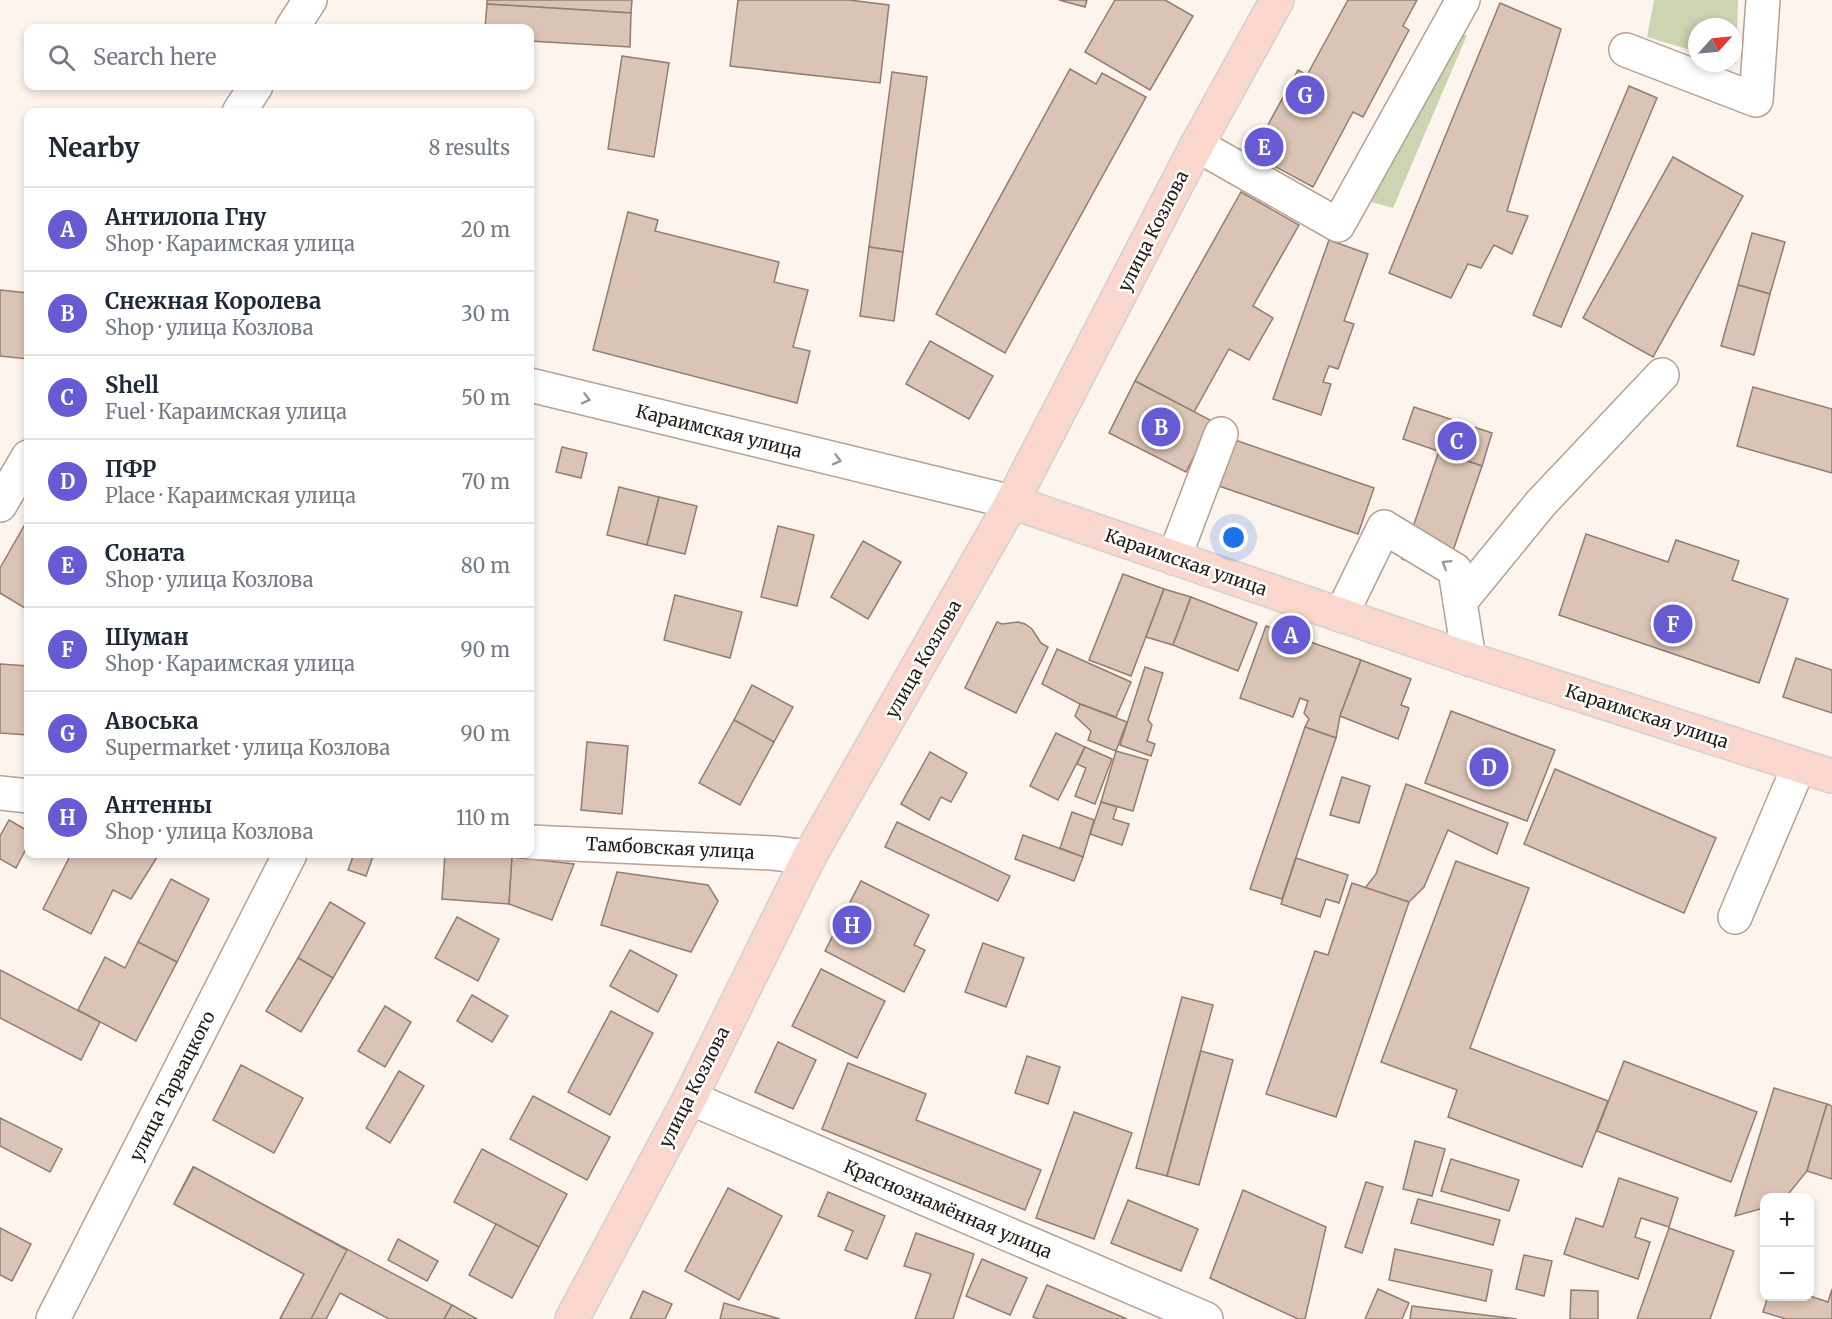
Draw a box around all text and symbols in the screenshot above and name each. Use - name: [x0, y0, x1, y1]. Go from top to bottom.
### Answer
- north arrow: [1688, 18, 1742, 72]
- search box: [24, 24, 534, 90]
- icon: search: [45, 41, 78, 74]
- text: Search here: [93, 43, 216, 71]
- pin: G: [1286, 72, 1324, 118]
- pin: E: [1244, 124, 1284, 170]
- text: Nearby: [48, 131, 140, 164]
- text: 8 results: [428, 135, 510, 160]
- street label: улица Козлова: [1113, 166, 1194, 295]
- text: Антилопа Гну: [105, 203, 266, 231]
- text: A: [60, 217, 75, 242]
- text: 20 m: [461, 217, 510, 242]
- text: Shop · Караимская улица: [105, 231, 355, 256]
- text: Снежная Королева: [105, 287, 321, 315]
- text: B: [61, 301, 74, 326]
- text: 30 m: [461, 301, 510, 326]
- text: Shop · улица Козлова: [105, 315, 313, 340]
- text: Shell: [105, 371, 159, 399]
- text: C: [61, 385, 74, 410]
- text: 50 m: [461, 385, 510, 410]
- one-way arrow: [581, 391, 591, 404]
- text: Fuel · Караимская улица: [105, 399, 347, 424]
- street label: Караимская улица: [634, 399, 805, 463]
- pin: B: [1142, 404, 1180, 450]
- pin: C: [1438, 418, 1476, 464]
- one-way arrow: [832, 452, 842, 465]
- text: ПФР: [105, 455, 156, 483]
- text: D: [60, 469, 75, 494]
- text: 70 m: [462, 469, 510, 494]
- text: Place · Караимская улица: [105, 483, 356, 508]
- street label: Караимская улица: [1102, 523, 1271, 601]
- your location: [1219, 523, 1248, 552]
- text: Соната: [105, 539, 185, 567]
- text: E: [61, 553, 74, 578]
- text: 80 m: [461, 553, 510, 578]
- one-way arrow: [1441, 561, 1452, 572]
- text: Shop · улица Козлова: [105, 567, 313, 592]
- street label: улица Козлова: [880, 595, 966, 722]
- pin: F: [1654, 602, 1692, 646]
- pin: A: [1272, 612, 1310, 658]
- text: Шуман: [105, 623, 189, 651]
- text: F: [61, 637, 74, 662]
- text: 90 m: [460, 637, 510, 662]
- text: Shop · Караимская улица: [105, 651, 355, 676]
- street label: Караимская улица: [1562, 679, 1732, 753]
- text: Авоська: [105, 707, 199, 735]
- text: G: [60, 721, 75, 746]
- text: 90 m: [460, 721, 510, 746]
- text: Supermarket · улица Козлова: [105, 735, 390, 760]
- pin: D: [1470, 744, 1508, 789]
- text: Антенны: [105, 791, 212, 819]
- text: H: [59, 805, 76, 830]
- text: 110 m: [456, 805, 510, 830]
- text: Shop · улица Козлова: [105, 819, 313, 844]
- street label: Тамбовская улица: [585, 832, 755, 864]
- pin: H: [832, 902, 872, 948]
- street label: улица Тарвацкого: [124, 1007, 220, 1165]
- street label: улица Козлова: [654, 1022, 735, 1151]
- street label: Краснознамённая улица: [840, 1155, 1056, 1264]
- map controls: [1760, 1193, 1814, 1301]
- button: +: [1760, 1193, 1814, 1247]
- button: −: [1760, 1247, 1814, 1301]

